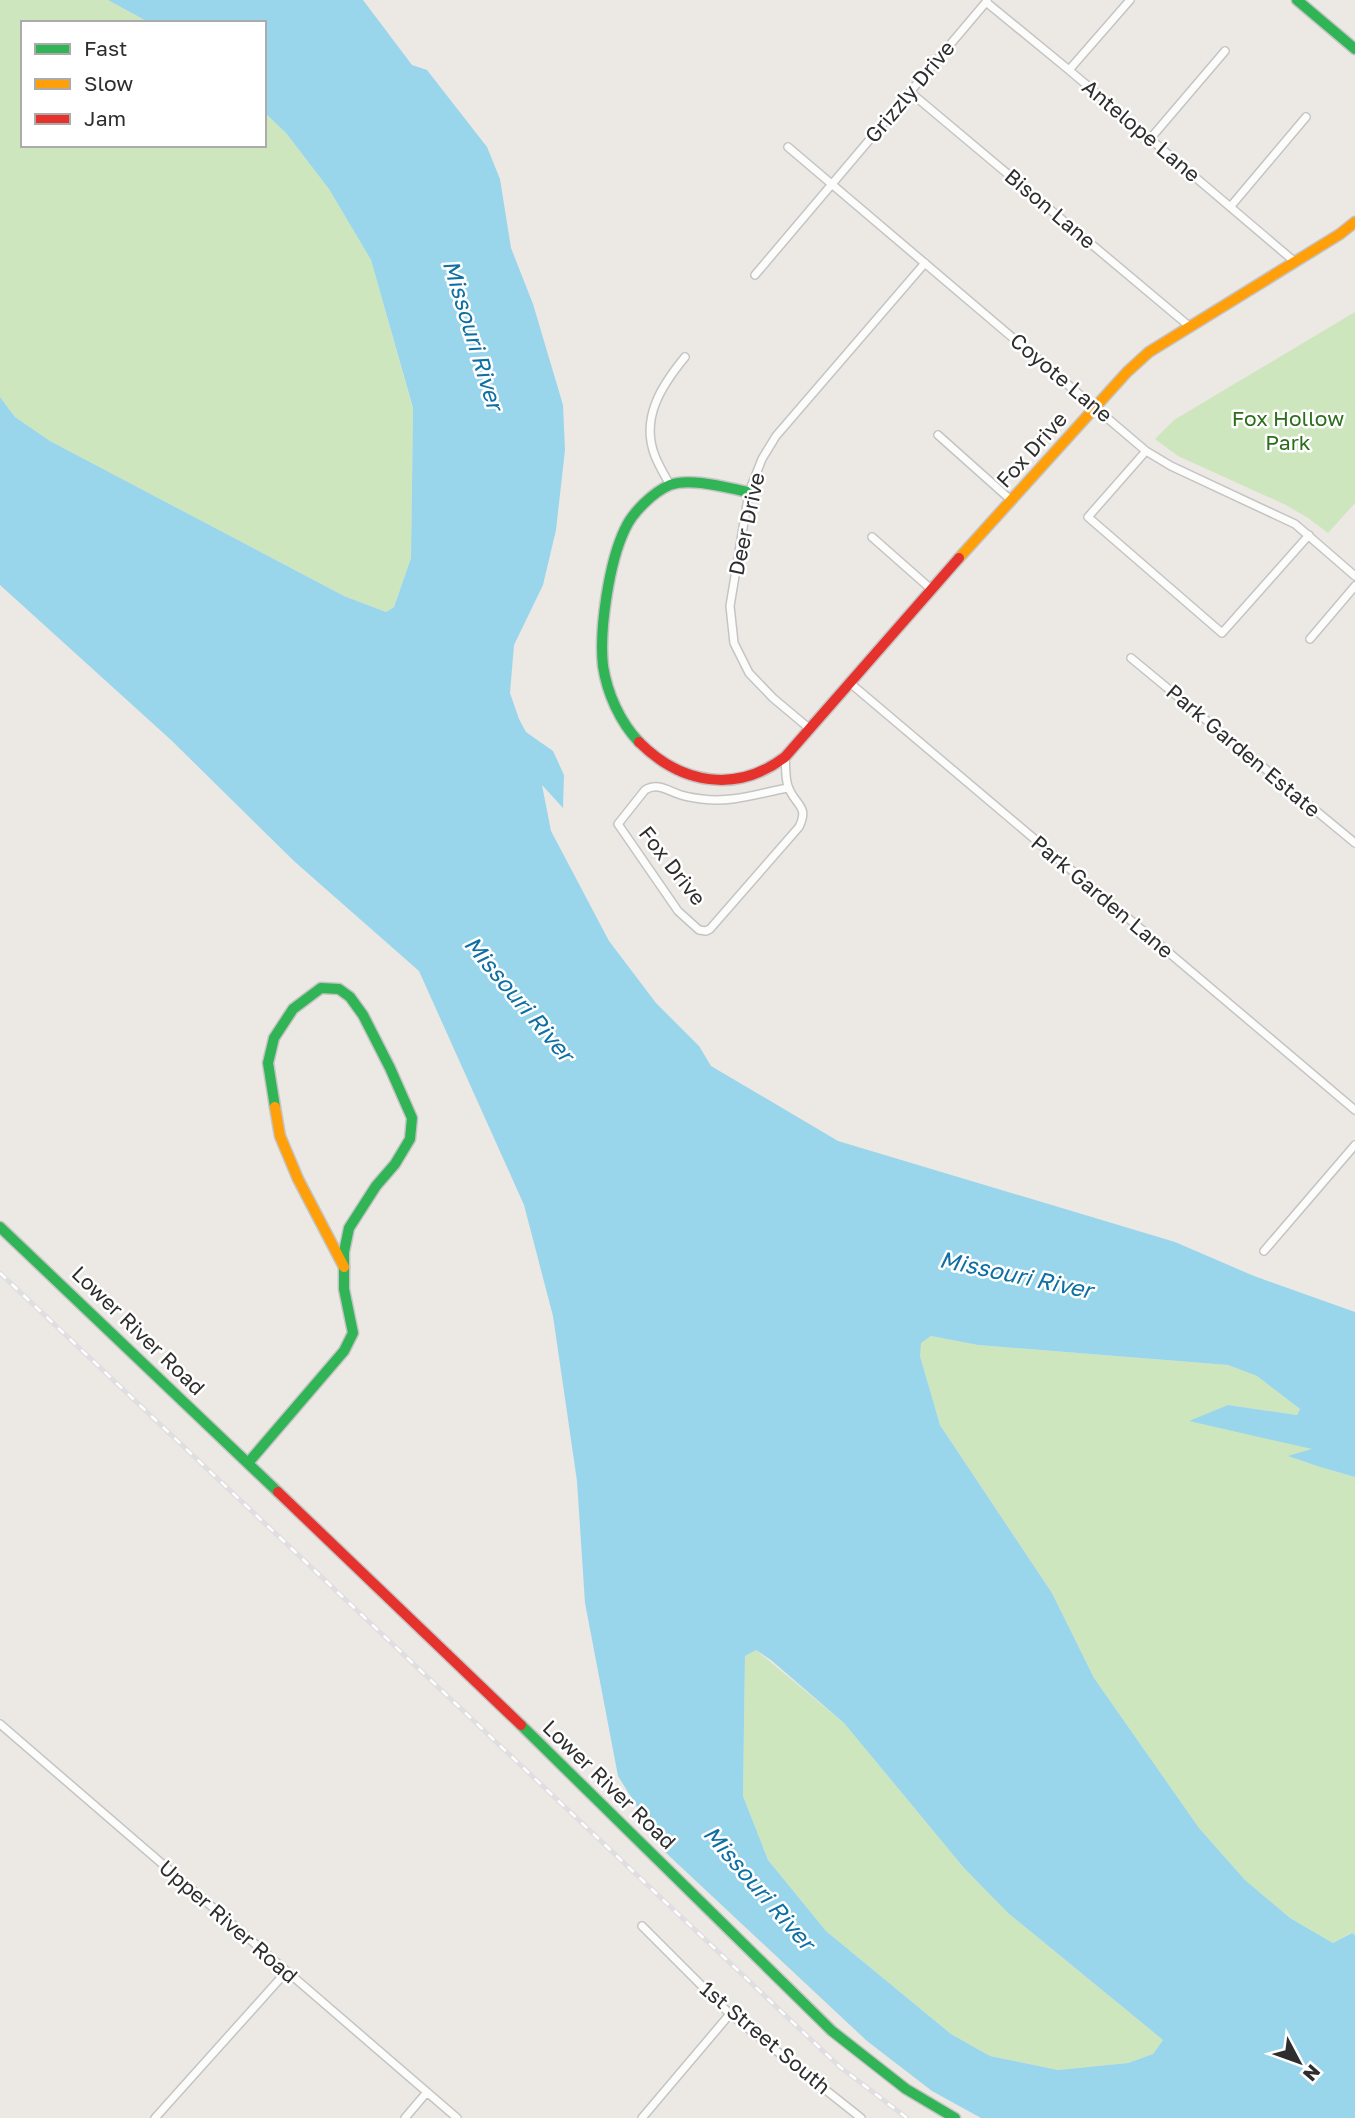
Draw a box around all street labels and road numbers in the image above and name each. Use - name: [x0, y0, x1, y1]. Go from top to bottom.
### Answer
- street label: Grizzly Drive: [859, 35, 960, 148]
- street label: Antelope Lane: [1077, 73, 1206, 187]
- street label: Bison Lane: [1000, 163, 1101, 254]
- street label: Coyote Lane: [1005, 327, 1118, 427]
- street label: Fox Drive: [990, 406, 1072, 493]
- street label: Deer Drive: [722, 470, 770, 578]
- street label: Park Garden Estate: [1161, 678, 1326, 822]
- street label: Fox Drive: [634, 821, 712, 910]
- street label: Park Garden Lane: [1026, 829, 1179, 963]
- street label: Lower River Road: [67, 1260, 211, 1400]
- street label: Lower River Road: [538, 1714, 682, 1854]
- street label: Upper River Road: [154, 1854, 303, 1988]
- street label: 1st Street South: [695, 1975, 836, 2099]

